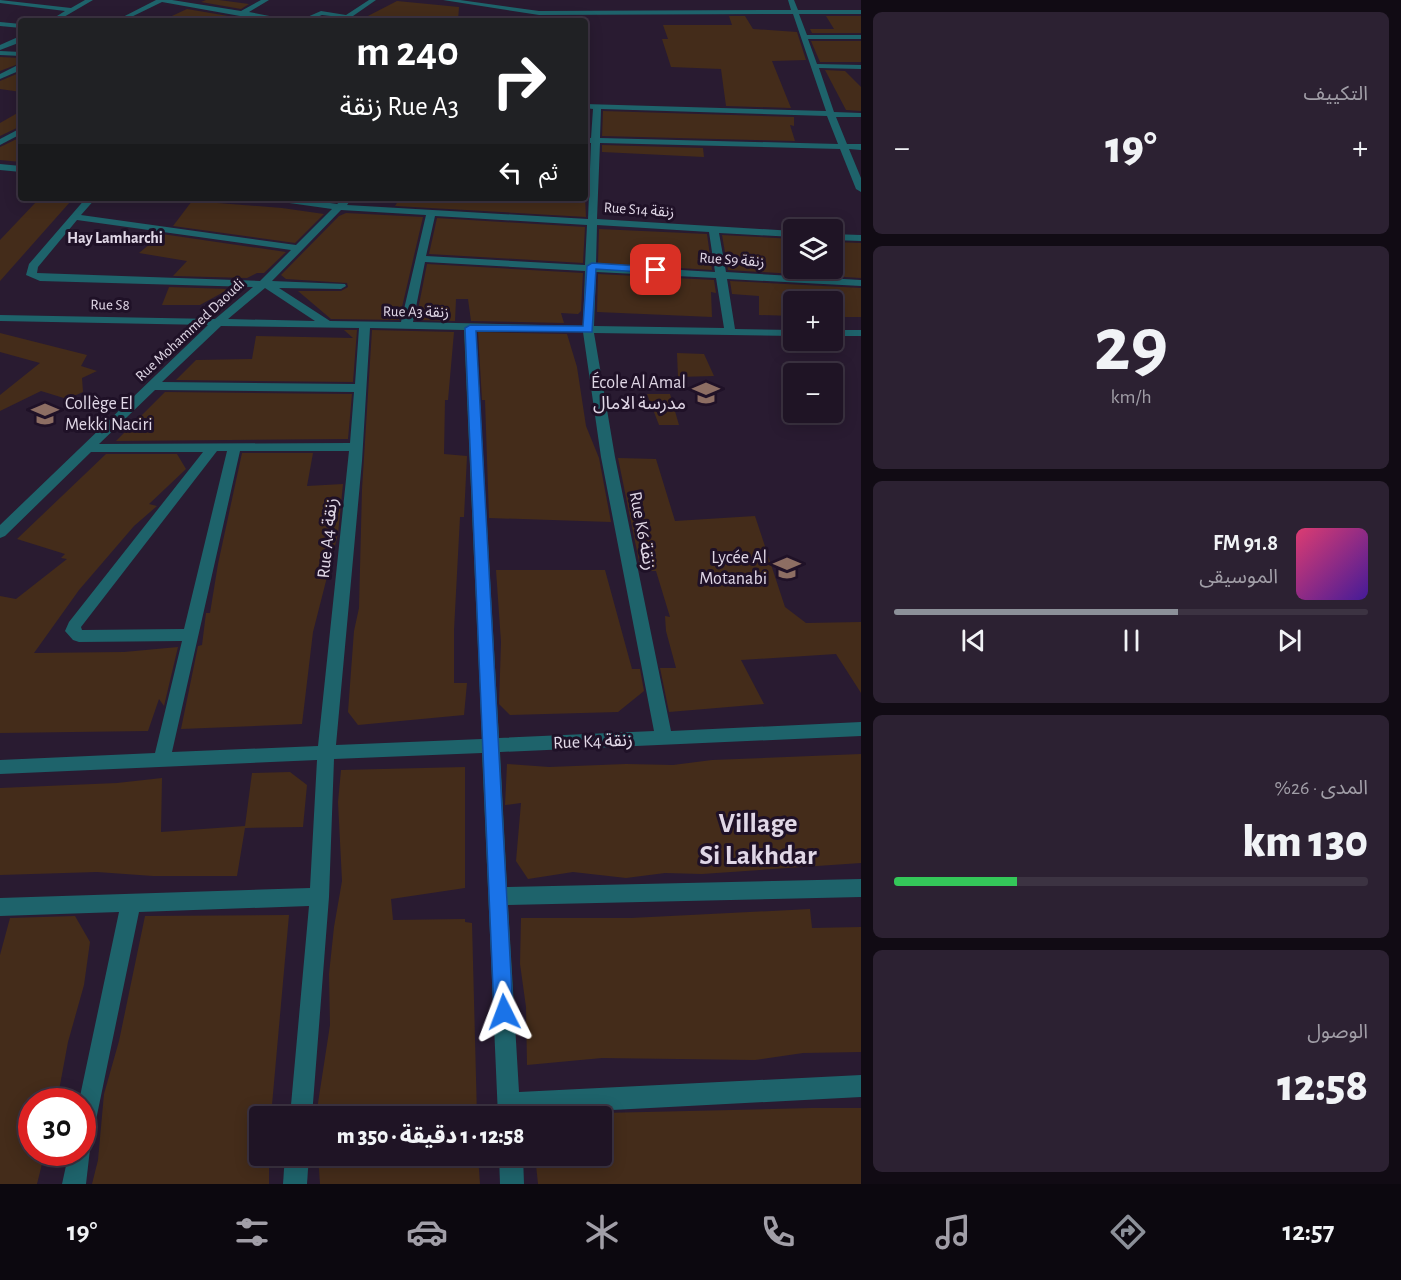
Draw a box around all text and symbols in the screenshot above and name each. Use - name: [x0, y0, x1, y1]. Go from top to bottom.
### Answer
- text: 240 m: [356, 31, 459, 73]
- icon: right: [480, 42, 558, 120]
- text: التكييف: [1304, 84, 1368, 104]
- text: Rue A3 زنقة: [340, 93, 459, 120]
- text: 19°: [1105, 126, 1157, 171]
- text: −: [894, 132, 910, 165]
- text: +: [1352, 132, 1368, 165]
- icon: left: [494, 156, 527, 189]
- text: ثم: [539, 162, 558, 184]
- street label: Rue S14 زنقة: [603, 200, 675, 221]
- map controls: [783, 219, 843, 423]
- button: layers: [783, 219, 843, 279]
- district label: Hay Lamharchi: [67, 230, 163, 247]
- pin: [630, 244, 681, 295]
- street label: Rue S9 زنقة: [699, 250, 765, 271]
- icon: arrive: [639, 253, 672, 286]
- street label: Rue Mohammed Daoudi: [133, 276, 247, 384]
- button: +: [783, 291, 843, 351]
- street label: Rue S8: [90, 297, 130, 313]
- street label: Rue A3 زنقة: [383, 304, 449, 321]
- text: 29: [1094, 307, 1168, 385]
- button: −: [783, 363, 843, 423]
- place label: École Al Amal مدرسة الامال: [591, 371, 686, 414]
- school or university icon: École Al Amal مدرسة الامال: [691, 378, 721, 408]
- text: km/h: [1110, 387, 1152, 407]
- place label: Collège El Mekki Naciri: [65, 395, 153, 434]
- school or university icon: Collège El Mekki Naciri: [30, 399, 60, 429]
- street label: Rue K6 زنقة: [625, 490, 658, 572]
- street label: Rue A4 زنقة: [315, 497, 342, 579]
- text: 91.8 FM: [1213, 532, 1278, 554]
- place label: Lycée Al Motanabi: [699, 549, 767, 588]
- school or university icon: Lycée Al Motanabi: [772, 553, 802, 583]
- text: الموسيقى: [1199, 567, 1278, 587]
- icon: previous: [957, 624, 990, 657]
- icon: pause: [1115, 624, 1148, 657]
- icon: next: [1273, 624, 1306, 657]
- street label: Rue K4 زنقة: [553, 732, 633, 753]
- text: المدى · 26%: [1274, 778, 1368, 798]
- district label: Village Si Lakhdar: [699, 810, 817, 870]
- text: 130 km: [1242, 820, 1368, 865]
- position arrow: [472, 980, 536, 1044]
- text: الوصول: [1307, 1022, 1368, 1042]
- text: 12:58: [1277, 1064, 1368, 1109]
- speed limit sign: 30: [18, 1088, 96, 1166]
- text: 12:58 · 1 دقيقة · 350 m: [337, 1125, 524, 1147]
- icon: filters: [231, 1211, 273, 1253]
- icon: car: [406, 1211, 448, 1253]
- icon: climate: [581, 1211, 623, 1253]
- icon: phone: [757, 1211, 799, 1253]
- icon: music: [932, 1211, 974, 1253]
- icon: directions: [1107, 1211, 1149, 1253]
- text: 19°: [67, 1218, 97, 1245]
- text: 12:57: [1282, 1218, 1334, 1245]

